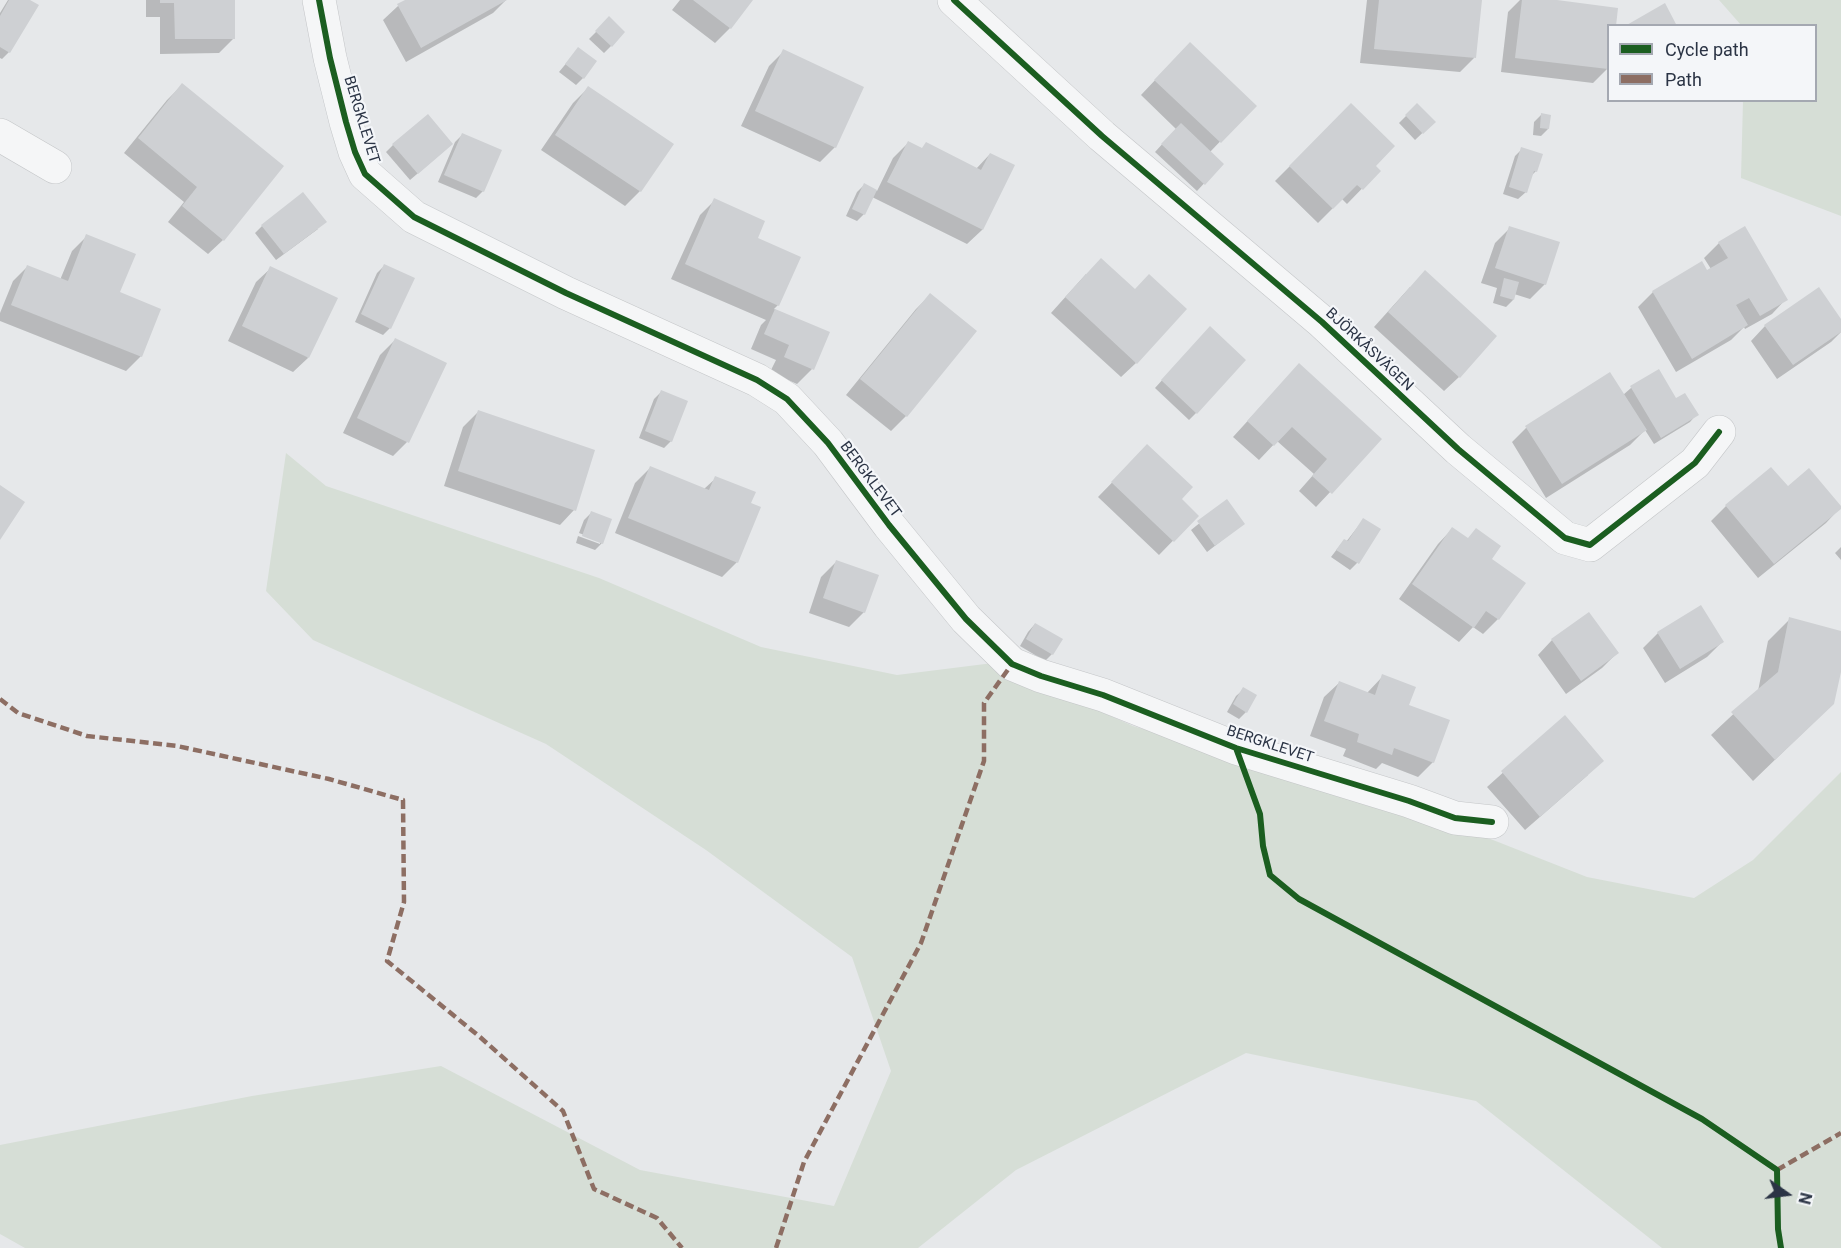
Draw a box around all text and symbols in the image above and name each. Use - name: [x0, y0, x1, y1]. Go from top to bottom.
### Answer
- legend: [1607, 24, 1817, 102]
- text: Cycle path: [1665, 39, 1749, 60]
- text: Path: [1665, 69, 1702, 90]
- street label: BERGKLEVET: [339, 74, 383, 166]
- street label: BJÖRKÅSVÄGEN: [1321, 305, 1417, 395]
- street label: BERGKLEVET: [836, 438, 904, 522]
- street label: BERGKLEVET: [1224, 722, 1316, 768]
- north arrow: [1757, 1164, 1817, 1224]
- text: N: [1794, 1191, 1816, 1206]

